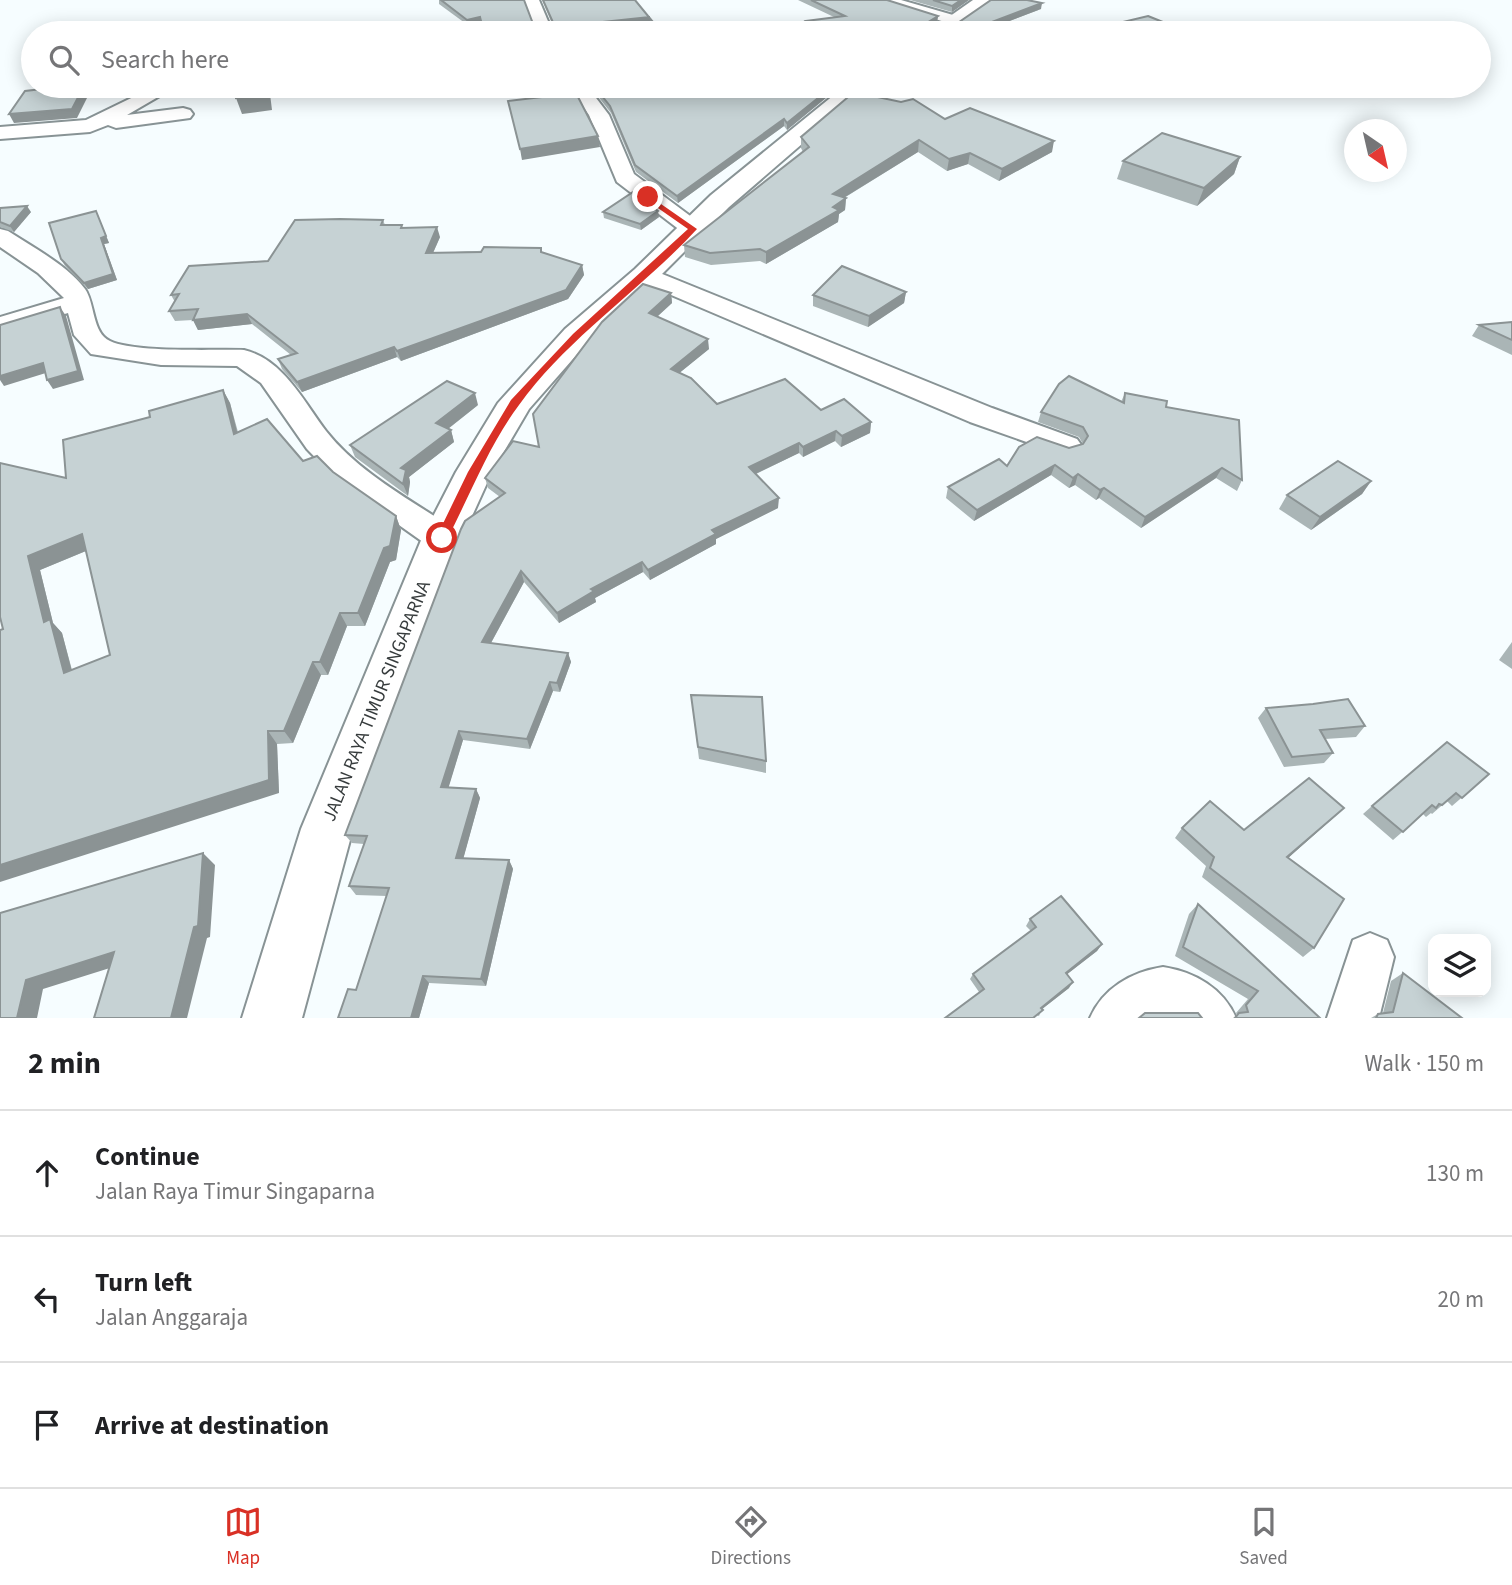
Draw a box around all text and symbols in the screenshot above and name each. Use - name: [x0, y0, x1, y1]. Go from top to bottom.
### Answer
- search box: [21, 21, 1491, 98]
- icon: search: [45, 41, 83, 79]
- text: Search here: [101, 41, 229, 78]
- north arrow: [1344, 119, 1407, 182]
- route end: [632, 181, 663, 212]
- route start: [426, 522, 457, 553]
- street label: JALAN RAYA TIMUR SINGAPARNA: [316, 576, 438, 826]
- map controls: [1428, 934, 1491, 997]
- button: layers: [1428, 934, 1491, 997]
- text: 2 min: [28, 1042, 101, 1085]
- text: Walk · 150 m: [1365, 1047, 1484, 1080]
- text: Continue: [95, 1138, 200, 1175]
- icon: ahead: [28, 1154, 66, 1192]
- text: 130 m: [1426, 1157, 1484, 1190]
- text: Jalan Raya Timur Singaparna: [95, 1175, 375, 1208]
- text: Turn left: [95, 1264, 192, 1301]
- icon: left: [28, 1280, 66, 1318]
- text: 20 m: [1437, 1283, 1484, 1316]
- text: Jalan Anggaraja: [95, 1301, 248, 1334]
- icon: arrive: [28, 1406, 66, 1444]
- text: Arrive at destination: [95, 1407, 329, 1444]
- tab: Map: [224, 1503, 262, 1572]
- tab: Directions: [711, 1503, 791, 1572]
- tab: Saved: [1239, 1503, 1288, 1572]

